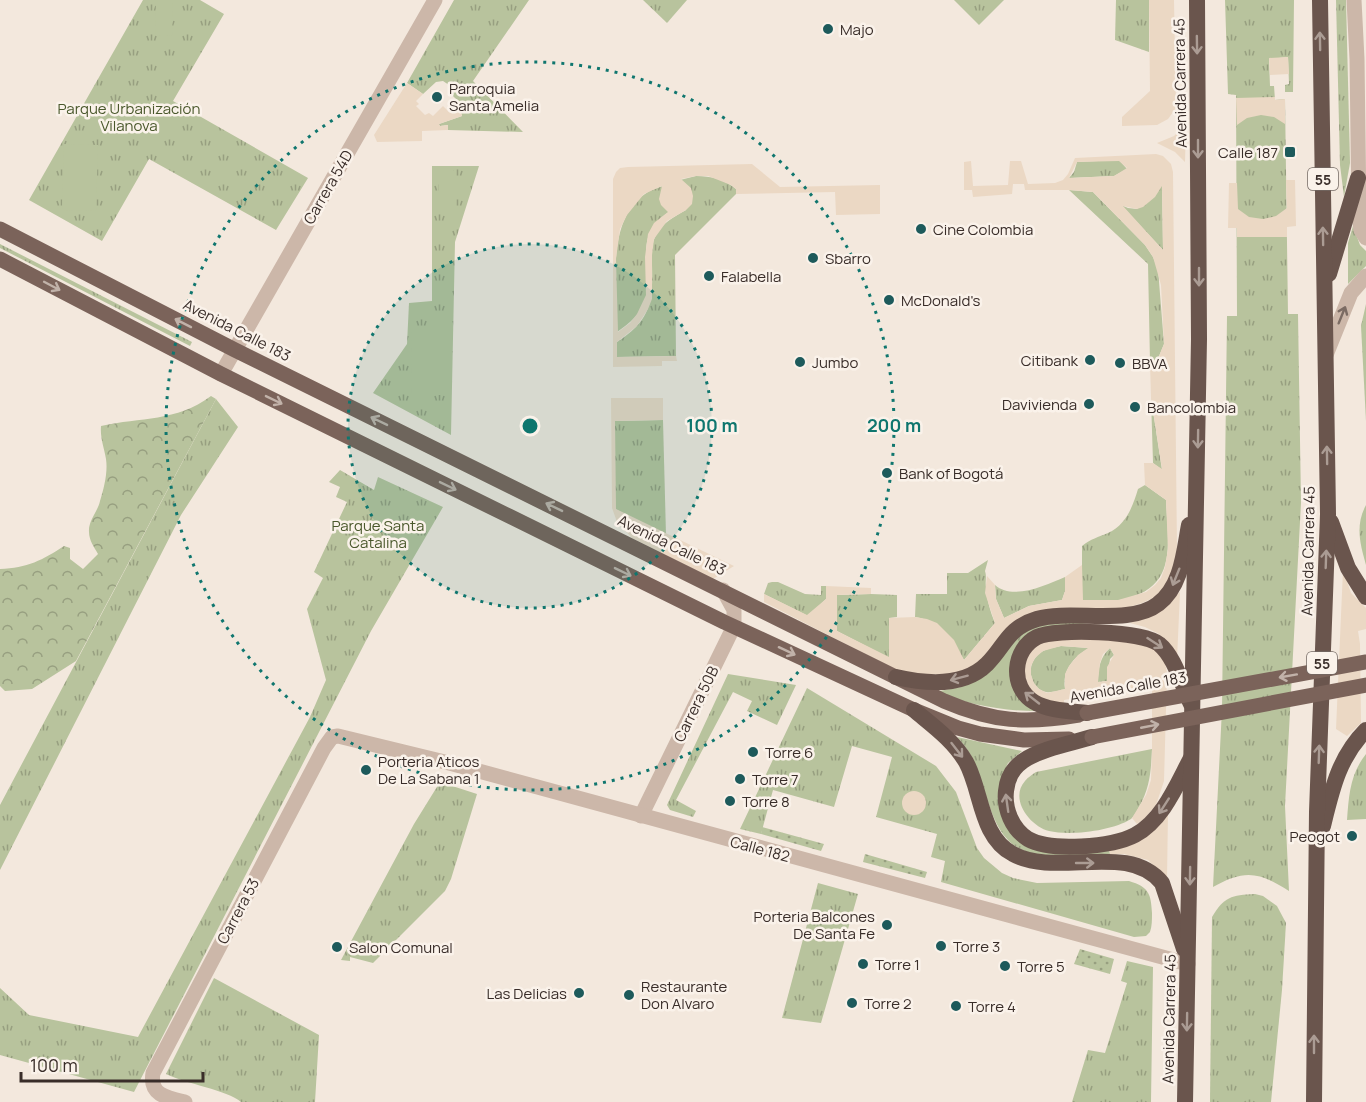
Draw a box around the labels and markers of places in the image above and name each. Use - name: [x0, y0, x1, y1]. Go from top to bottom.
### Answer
- place label: Majo: [840, 19, 874, 40]
- marker: Majo: [821, 22, 835, 36]
- place label: Parroquia Santa Amelia: [449, 78, 539, 116]
- marker: Parroquia Santa Amelia: [430, 90, 444, 104]
- place label: Calle 187: [1218, 142, 1278, 163]
- marker: Calle 187: [1283, 145, 1297, 159]
- place label: Cine Colombia: [933, 219, 1033, 240]
- marker: Cine Colombia: [914, 222, 928, 236]
- place label: Sbarro: [825, 248, 871, 269]
- marker: Sbarro: [806, 251, 820, 265]
- place label: Falabella: [721, 266, 781, 287]
- marker: Falabella: [702, 269, 716, 283]
- place label: McDonald's: [901, 290, 980, 311]
- marker: McDonald's: [882, 293, 896, 307]
- place label: Citibank: [1021, 350, 1079, 371]
- place label: Jumbo: [812, 352, 858, 373]
- marker: Citibank: [1083, 353, 1097, 367]
- place label: BBVA: [1132, 353, 1168, 374]
- marker: Jumbo: [793, 355, 807, 369]
- marker: BBVA: [1113, 356, 1127, 370]
- place label: Davivienda: [1002, 394, 1077, 415]
- marker: Davivienda: [1082, 397, 1096, 411]
- place label: Bancolombia: [1147, 397, 1236, 418]
- marker: Bancolombia: [1128, 400, 1142, 414]
- centre of rings: [520, 416, 540, 436]
- place label: Bank of Bogotá: [899, 463, 1003, 484]
- marker: Bank of Bogotá: [880, 466, 894, 480]
- place label: Torre 6: [765, 742, 813, 763]
- marker: Torre 6: [746, 745, 760, 759]
- place label: Porteria Aticos De La Sabana 1: [378, 751, 480, 789]
- marker: Porteria Aticos De La Sabana 1: [359, 763, 373, 777]
- place label: Torre 7: [752, 769, 799, 790]
- marker: Torre 7: [733, 772, 747, 786]
- place label: Torre 8: [742, 791, 790, 812]
- marker: Torre 8: [723, 794, 737, 808]
- place label: Peogot: [1290, 826, 1340, 847]
- marker: Peogot: [1345, 829, 1359, 843]
- place label: Porteria Balcones De Santa Fe: [754, 906, 875, 944]
- marker: Porteria Balcones De Santa Fe: [880, 918, 894, 932]
- place label: Torre 3: [953, 936, 1000, 957]
- place label: Salon Comunal: [349, 937, 453, 958]
- marker: Torre 3: [934, 939, 948, 953]
- marker: Salon Comunal: [330, 940, 344, 954]
- place label: Torre 1: [875, 954, 920, 975]
- place label: Torre 5: [1017, 956, 1065, 977]
- marker: Torre 1: [856, 957, 870, 971]
- marker: Torre 5: [998, 959, 1012, 973]
- place label: Restaurante Don Alvaro: [641, 976, 727, 1014]
- place label: Las Delicias: [487, 983, 567, 1004]
- marker: Las Delicias: [572, 986, 586, 1000]
- marker: Restaurante Don Alvaro: [622, 988, 636, 1002]
- place label: Torre 2: [864, 993, 912, 1014]
- marker: Torre 2: [845, 996, 859, 1010]
- place label: Torre 4: [968, 996, 1016, 1017]
- marker: Torre 4: [949, 999, 963, 1013]

